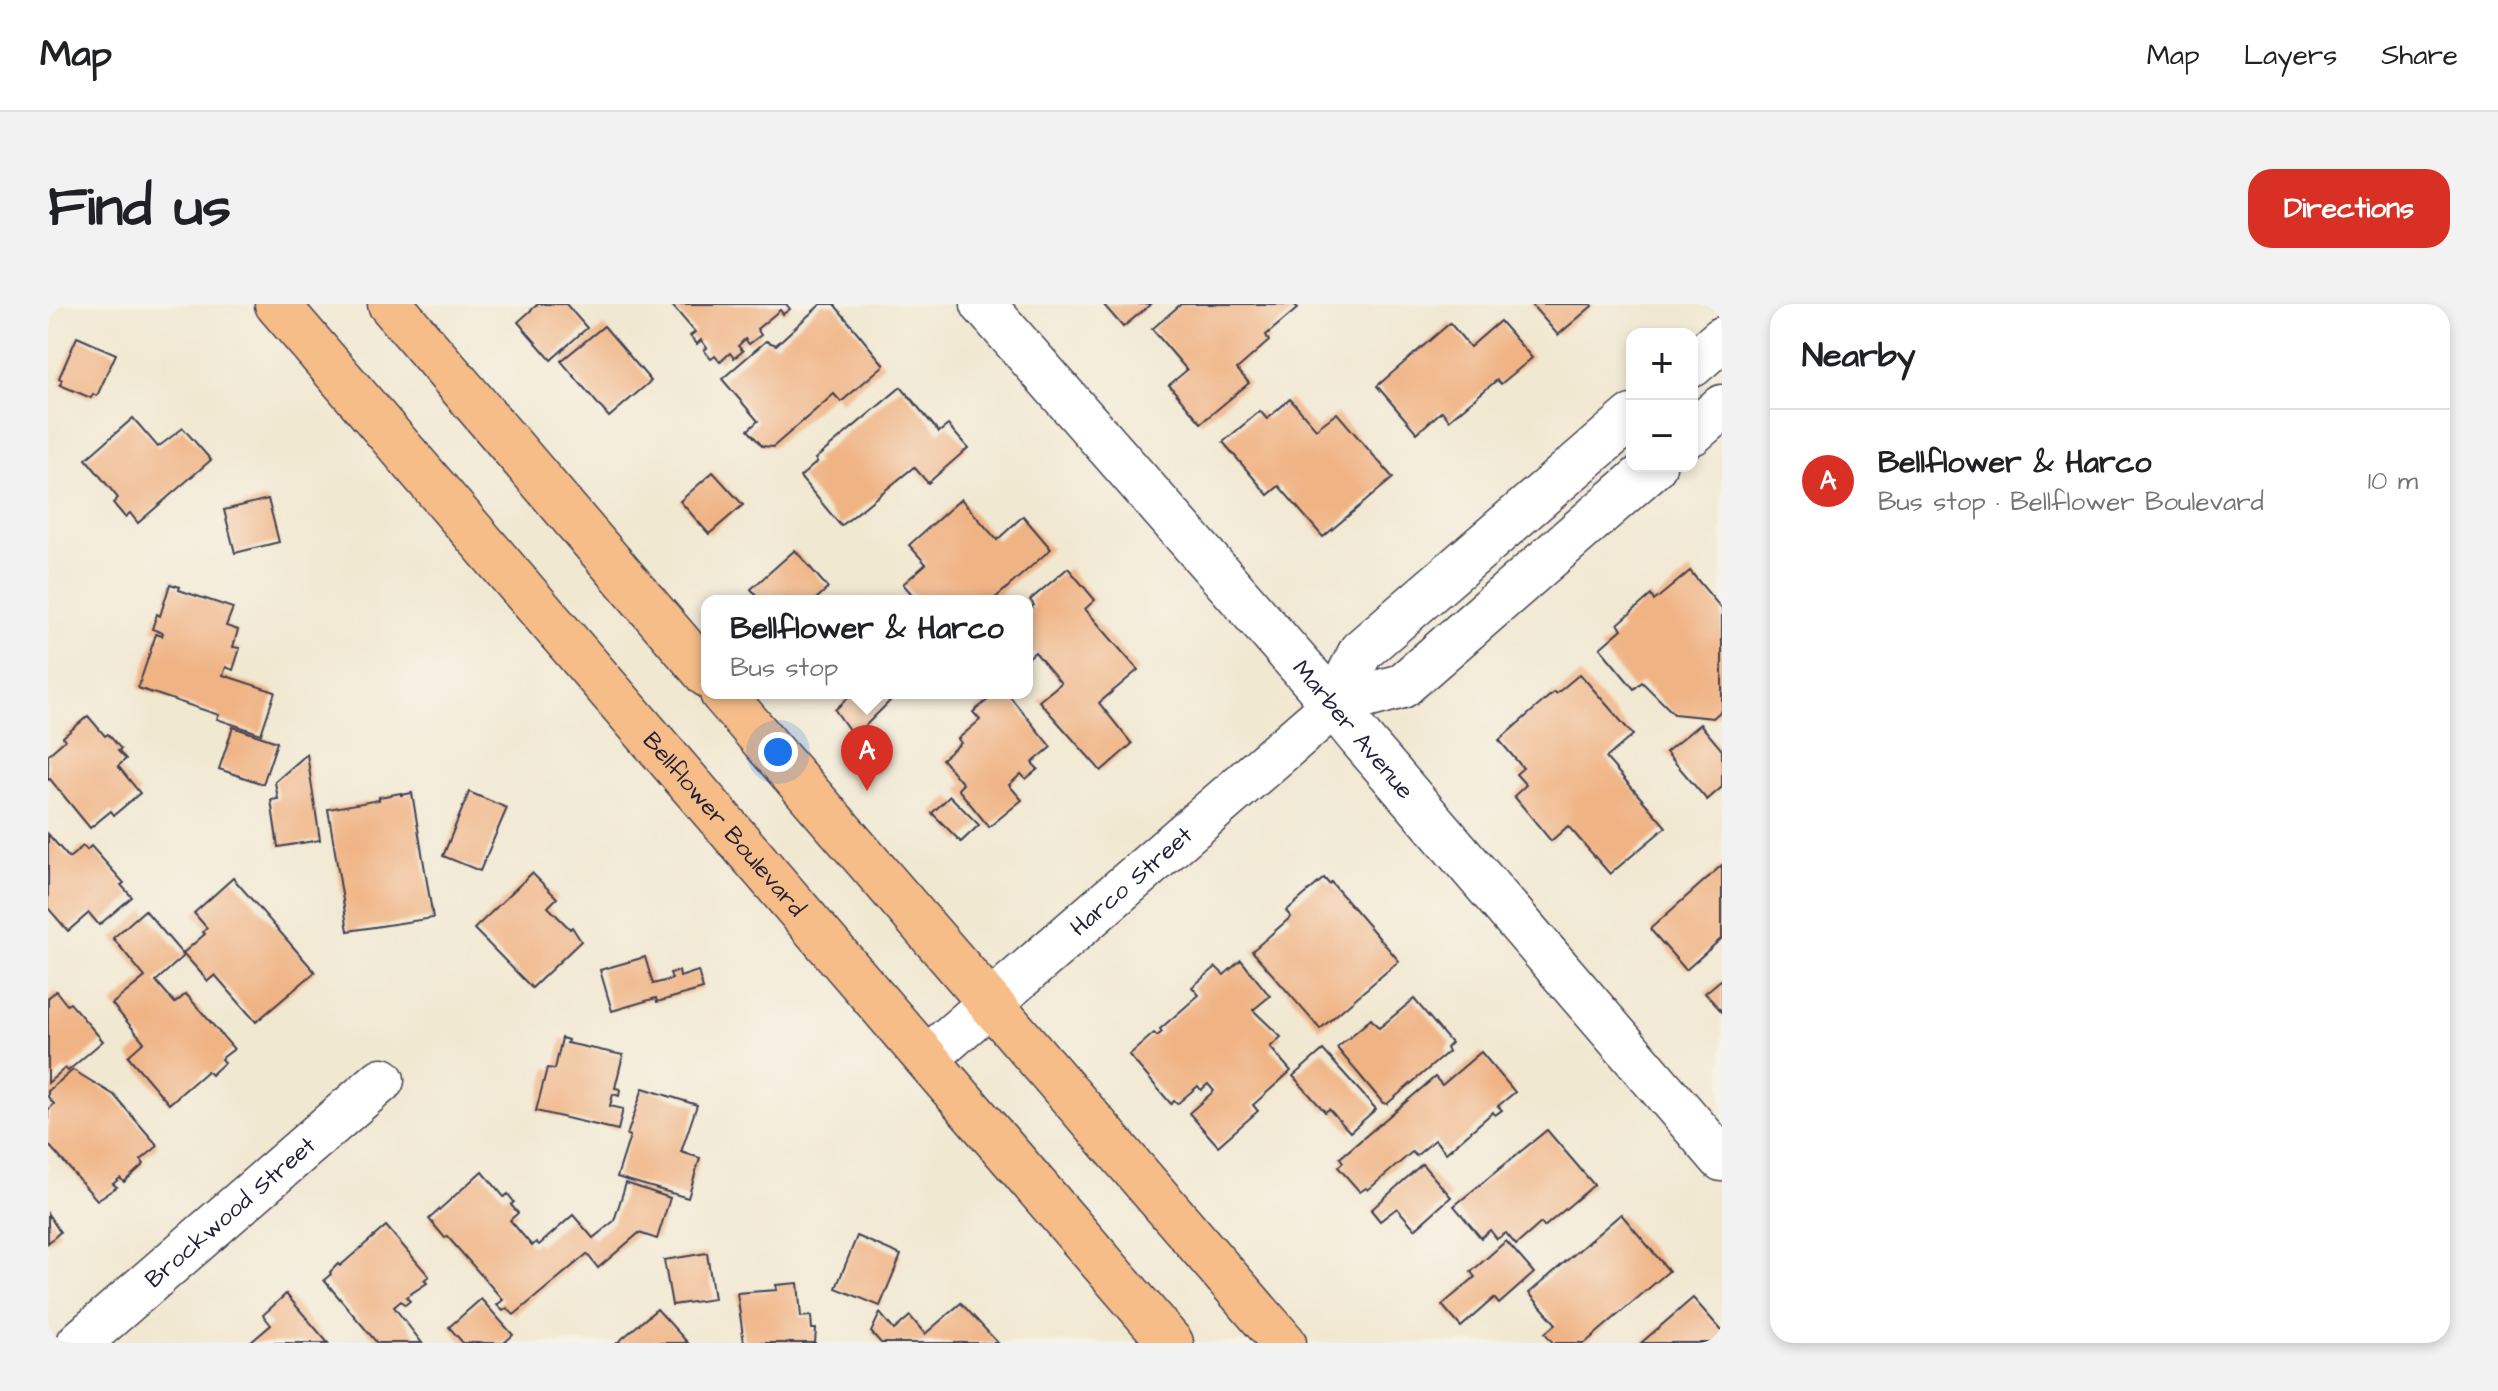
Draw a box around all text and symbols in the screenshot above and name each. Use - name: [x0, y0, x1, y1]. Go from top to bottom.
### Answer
- text: Map: [40, 29, 112, 81]
- text: Map: [2147, 36, 2200, 75]
- text: Layers: [2244, 36, 2337, 75]
- text: Share: [2381, 36, 2458, 75]
- text: Find us: [48, 169, 231, 247]
- button: Directions: [2248, 169, 2450, 248]
- map controls: [1626, 328, 1698, 472]
- button: +: [1626, 328, 1698, 400]
- text: Nearby: [1802, 332, 1916, 380]
- button: −: [1626, 400, 1698, 472]
- text: Bellflower & Harco: [1878, 442, 2151, 484]
- text: A: [1820, 463, 1836, 499]
- text: 10 m: [2368, 463, 2418, 499]
- text: Bus stop · Bellflower Boulevard: [1878, 484, 2264, 520]
- popup: [701, 595, 1033, 699]
- text: Bellflower & Harco: [730, 608, 1004, 650]
- text: Bus stop: [730, 650, 838, 686]
- street label: Marber Avenue: [1284, 653, 1421, 807]
- street label: Bellflower Boulevard: [634, 725, 813, 924]
- pin: A: [841, 725, 893, 791]
- your location: [758, 732, 798, 772]
- street label: Harco Street: [1063, 819, 1201, 945]
- street label: Brockwood Street: [138, 1129, 324, 1296]

